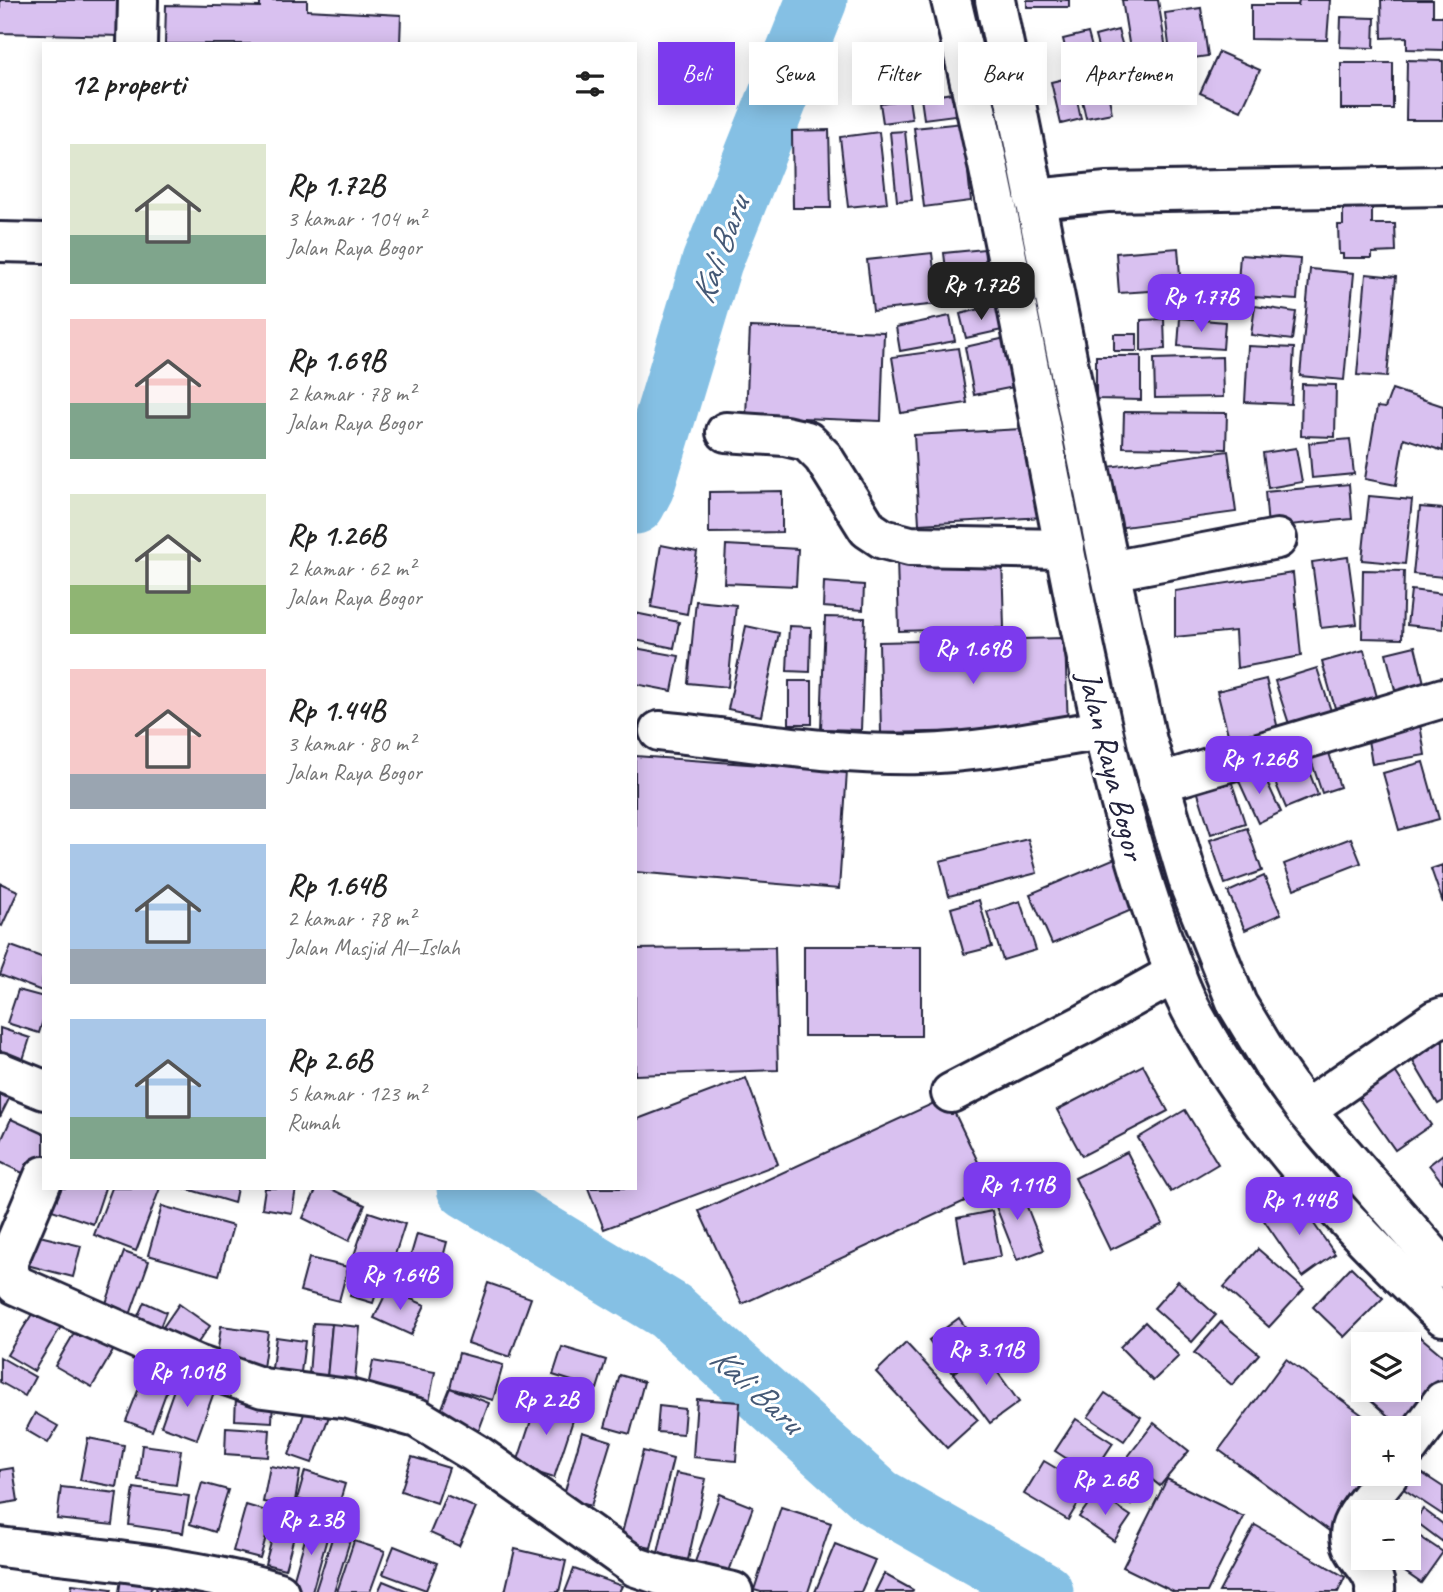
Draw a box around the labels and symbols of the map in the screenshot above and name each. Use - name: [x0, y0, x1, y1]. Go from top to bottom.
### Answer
- water label: Kali Baru: [680, 186, 761, 310]
- pin: Rp 1.72B: [909, 262, 1053, 322]
- pin: Rp 1.77B: [1129, 274, 1273, 334]
- pin: Rp 1.69B: [901, 626, 1045, 686]
- street label: Jalan Raya Bogor: [1068, 664, 1156, 866]
- pin: Rp 1.26B: [1187, 736, 1331, 796]
- pin: Rp 1.11B: [945, 1162, 1089, 1222]
- pin: Rp 1.44B: [1227, 1178, 1371, 1237]
- pin: Rp 1.64B: [328, 1252, 472, 1312]
- pin: Rp 3.11B: [914, 1328, 1058, 1387]
- water label: Kali Baru: [701, 1336, 816, 1446]
- pin: Rp 1.01B: [115, 1350, 259, 1409]
- pin: Rp 2.2B: [481, 1378, 611, 1437]
- pin: Rp 2.6B: [1040, 1458, 1170, 1517]
- pin: Rp 2.3B: [246, 1498, 376, 1557]

